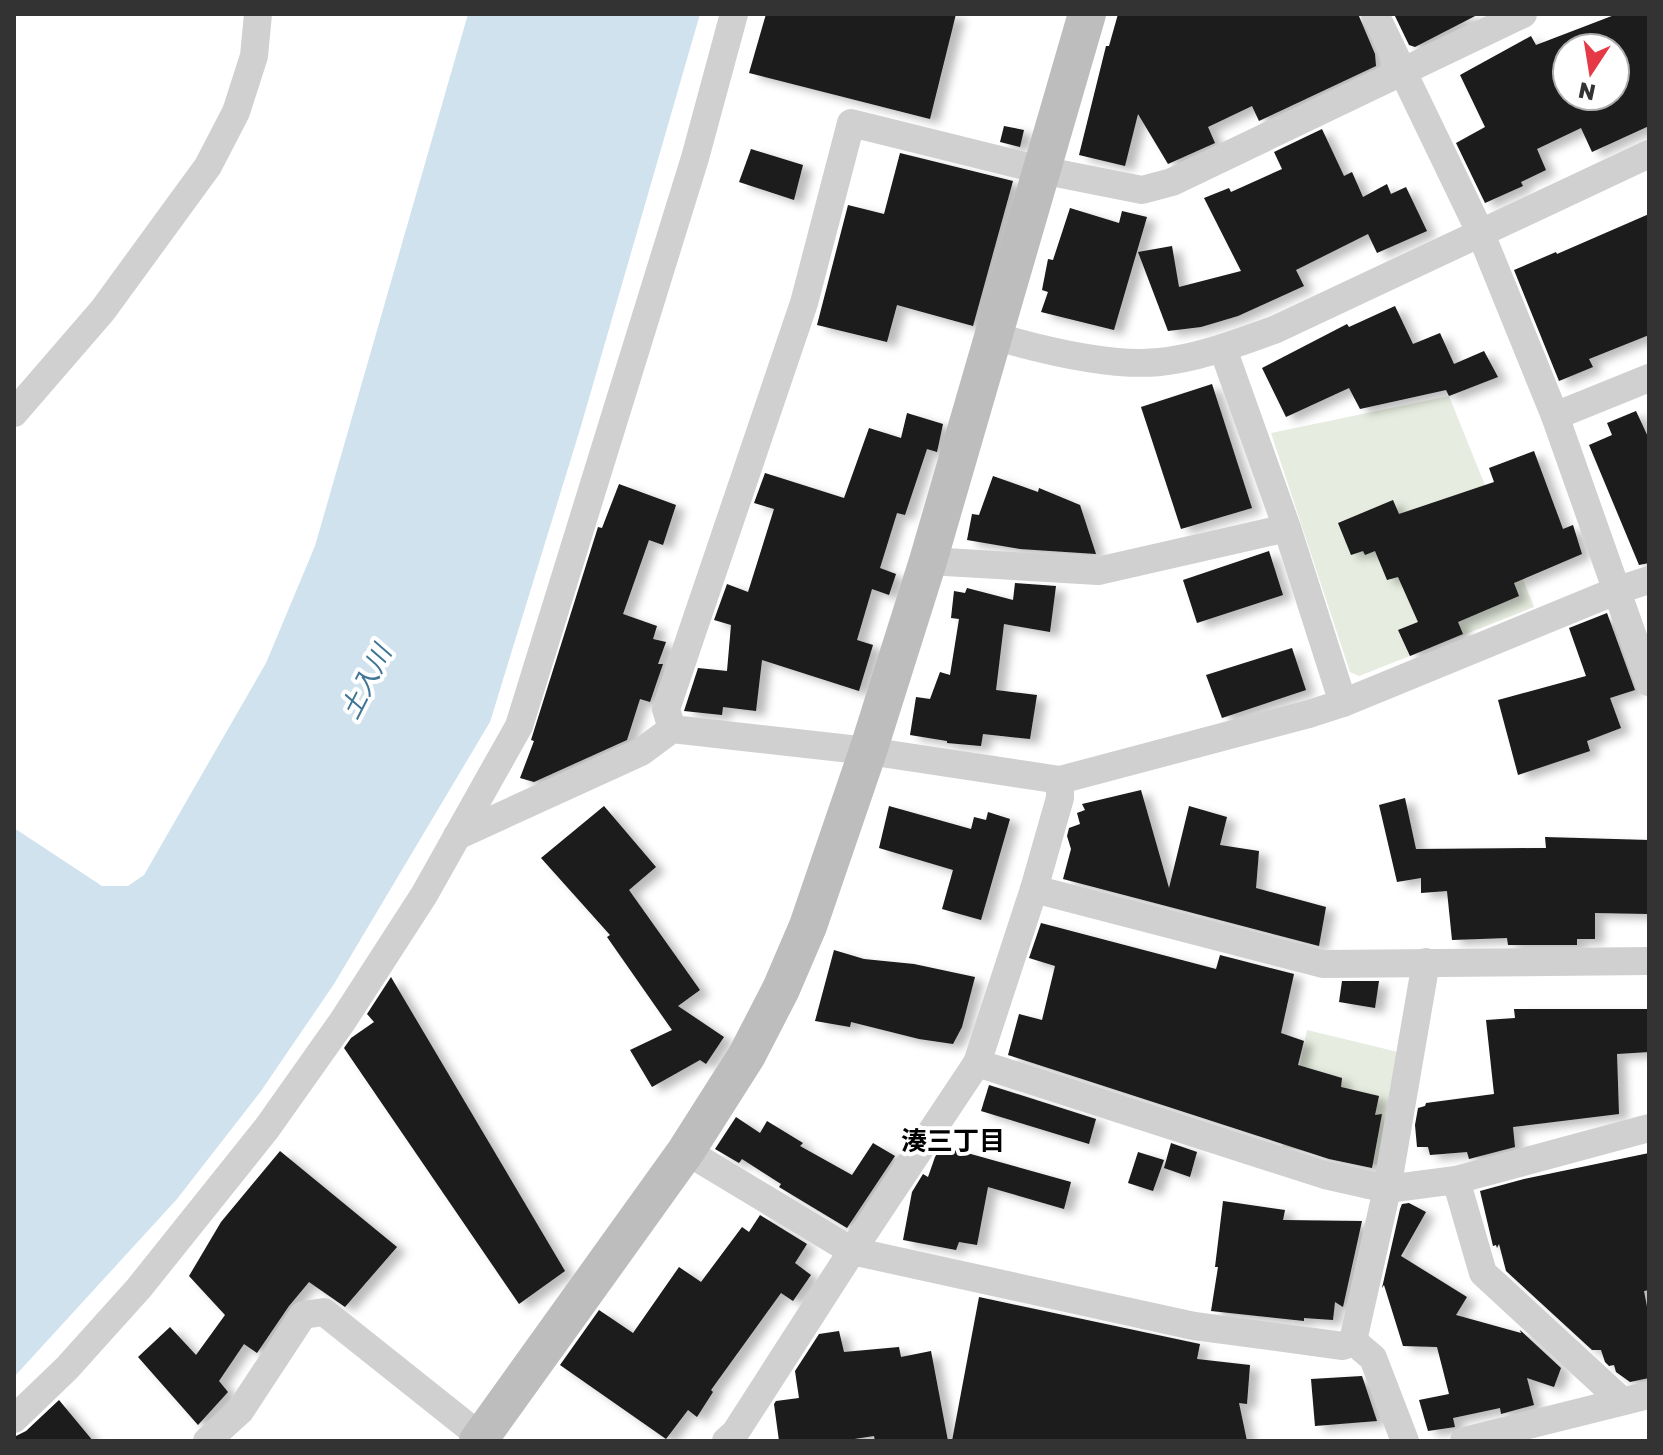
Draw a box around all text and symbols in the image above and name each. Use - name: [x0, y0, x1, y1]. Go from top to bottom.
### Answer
- north arrow: [1551, 32, 1631, 112]
- text: N: [1576, 77, 1598, 107]
- water label: 土入川: [334, 637, 398, 724]
- district label: 湊三丁目: [901, 1125, 1005, 1156]

